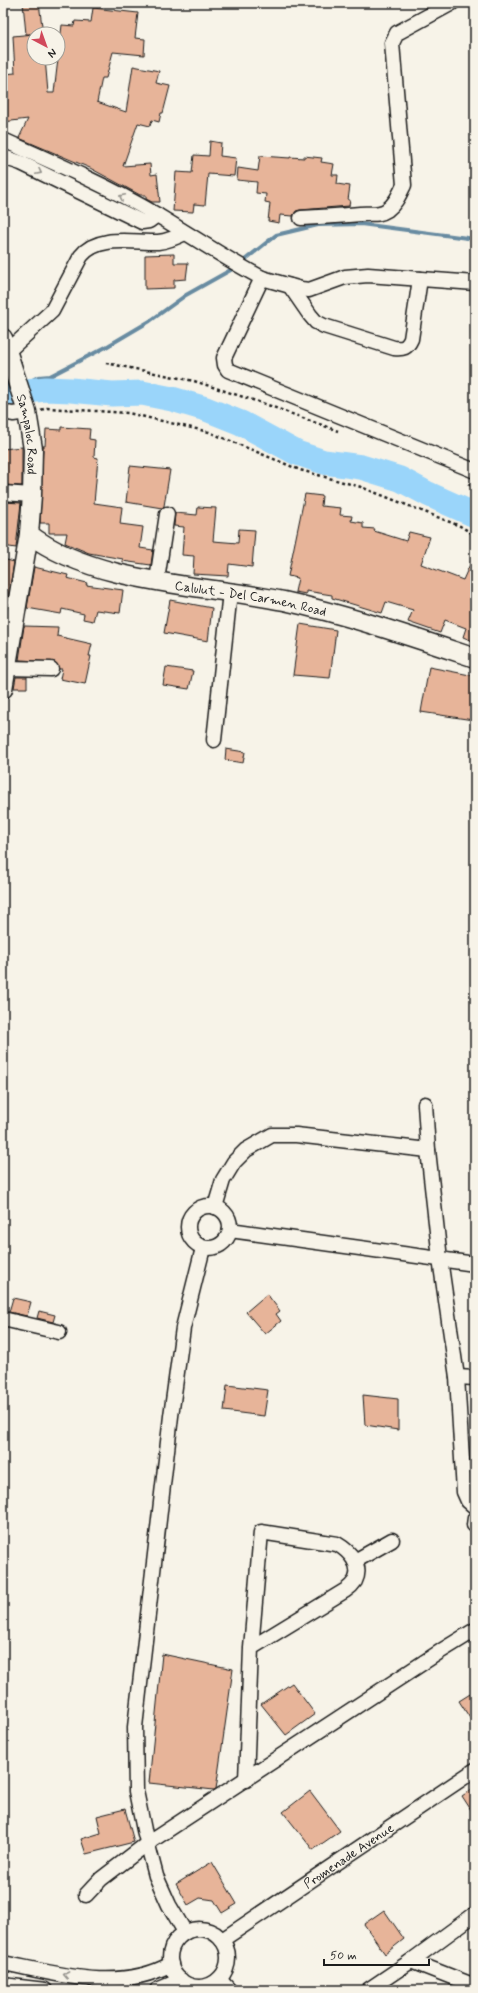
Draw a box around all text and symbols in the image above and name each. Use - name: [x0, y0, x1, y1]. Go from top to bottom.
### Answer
- north arrow: [26, 26, 66, 66]
- text: N: [45, 45, 59, 60]
- one-way arrow: [35, 167, 42, 175]
- one-way arrow: [119, 194, 126, 202]
- street label: Sampaloc Road: [12, 392, 40, 475]
- street label: Calulut - Del Carmen Road: [174, 577, 328, 621]
- street label: Promenade Avenue: [301, 1820, 397, 1893]
- scale bar: [324, 1941, 429, 1967]
- text: 50 m: [330, 1948, 357, 1964]
- one-way arrow: [62, 1972, 69, 1980]

